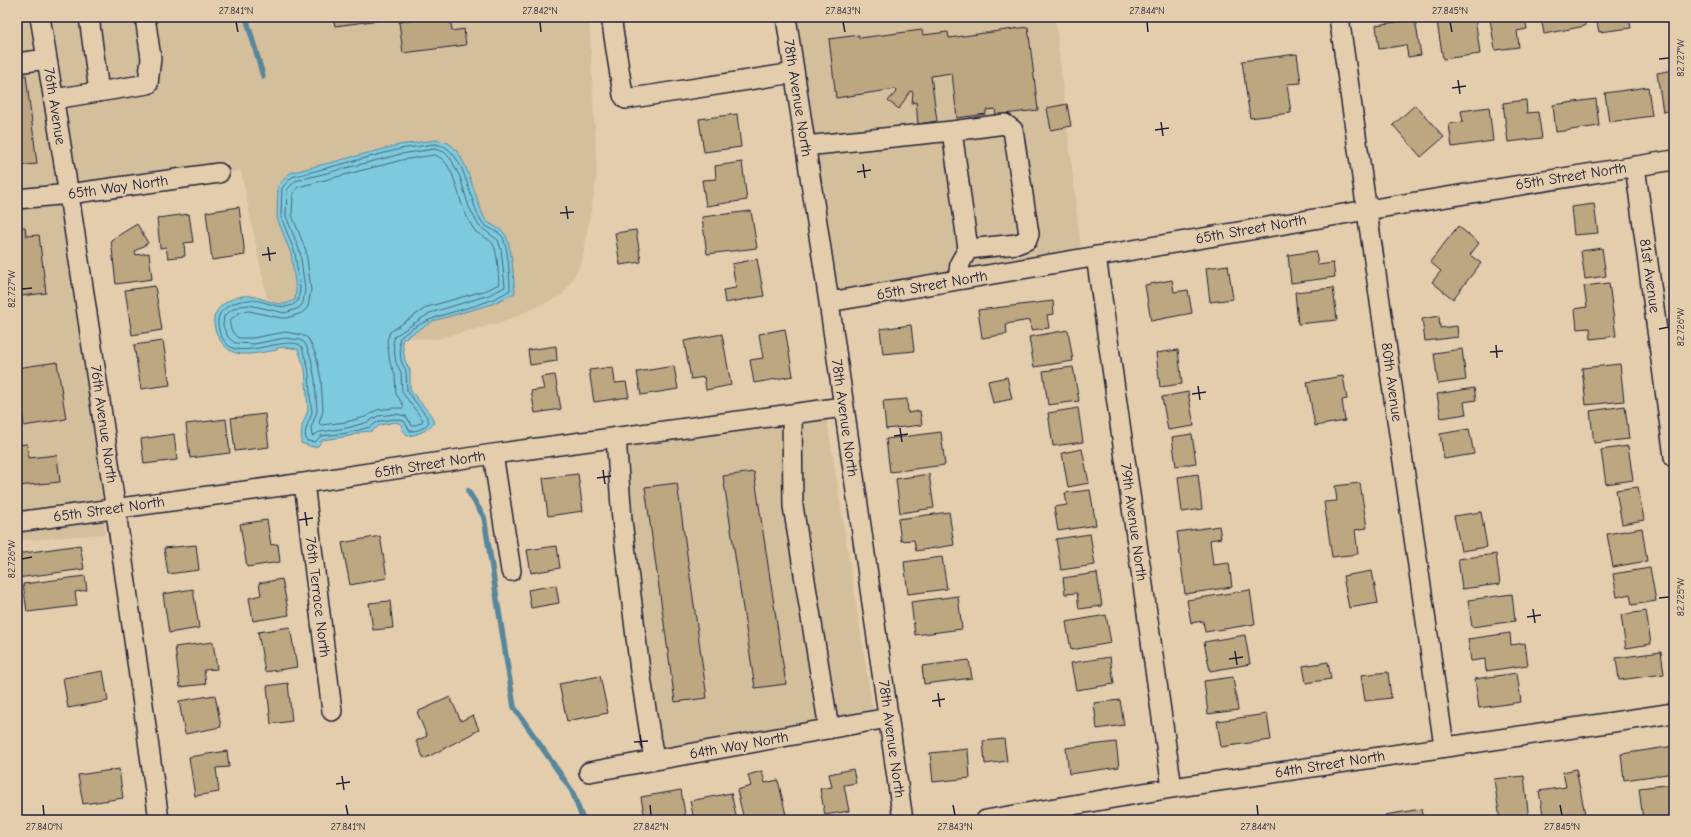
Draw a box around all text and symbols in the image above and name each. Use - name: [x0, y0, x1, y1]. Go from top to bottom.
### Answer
- text: 27.841°N: [219, 5, 253, 17]
- text: 27.842°N: [522, 5, 558, 17]
- text: 27.843°N: [825, 5, 861, 17]
- text: 27.844°N: [1129, 5, 1165, 17]
- text: 27.845°N: [1432, 5, 1468, 17]
- street label: 78th Avenue North: [780, 38, 816, 158]
- text: 82.727°W: [1675, 39, 1687, 77]
- street label: 76th Avenue: [40, 66, 70, 146]
- street label: 65th Street North: [1514, 158, 1628, 194]
- street label: 65th Way North: [67, 171, 169, 203]
- street label: 65th Street North: [1194, 210, 1308, 248]
- street label: 81st Avenue: [1636, 238, 1664, 315]
- street label: 65th Street North: [875, 266, 989, 304]
- text: 82.727°W: [6, 270, 18, 308]
- text: 82.726°W: [1675, 307, 1687, 346]
- street label: 80th Avenue: [1378, 341, 1407, 423]
- street label: 78th Avenue North: [828, 358, 862, 478]
- street label: 76th Avenue North: [87, 364, 121, 484]
- street label: 65th Street North: [373, 446, 487, 482]
- street label: 79th Avenue North: [1117, 462, 1151, 582]
- street label: 65th Street North: [52, 492, 166, 526]
- street label: 76th Terrace North: [302, 535, 334, 659]
- text: 82.726°W: [6, 539, 18, 578]
- text: 82.725°W: [1675, 577, 1687, 616]
- street label: 78th Avenue North: [875, 679, 909, 799]
- street label: 64th Way North: [688, 727, 790, 763]
- street label: 64th Street North: [1274, 746, 1386, 782]
- text: 27.840°N: [26, 821, 62, 833]
- text: 27.841°N: [331, 821, 365, 833]
- text: 27.842°N: [633, 821, 669, 833]
- text: 27.843°N: [937, 821, 973, 833]
- text: 27.844°N: [1240, 821, 1276, 833]
- text: 27.845°N: [1544, 821, 1580, 833]

